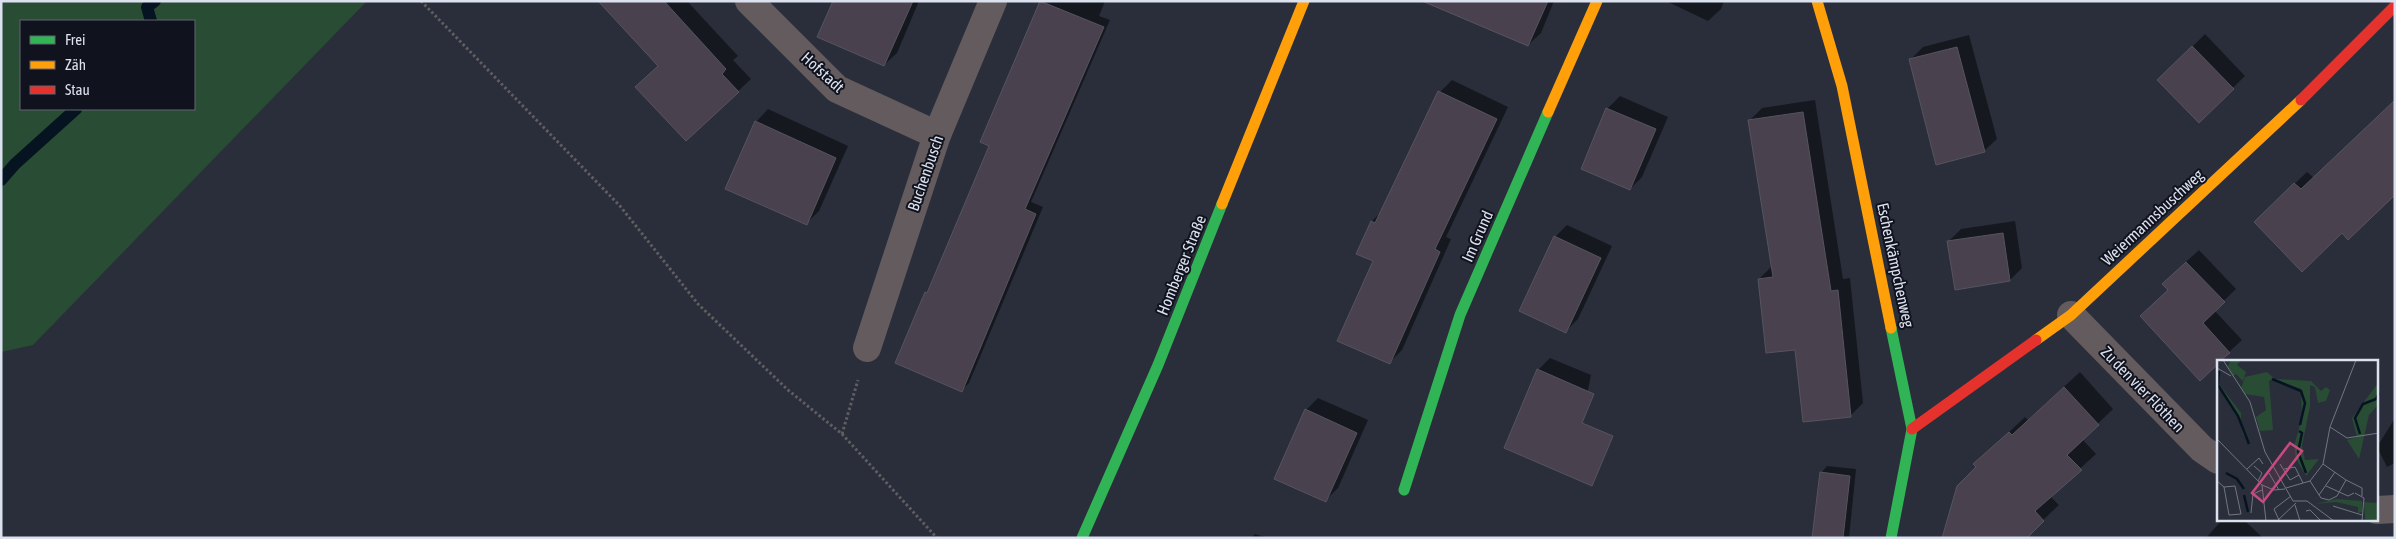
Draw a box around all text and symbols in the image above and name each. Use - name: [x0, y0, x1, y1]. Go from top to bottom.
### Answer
- legend: [20, 20, 195, 110]
- text: Frei: [65, 31, 85, 48]
- street label: Hofstadt: [798, 48, 848, 96]
- text: Zäh: [65, 56, 86, 73]
- text: Stau: [65, 81, 90, 98]
- street label: Buchenbusch: [904, 133, 946, 213]
- street label: Weiermannsbuschweg: [2097, 165, 2207, 269]
- street label: Eschenkämpchenweg: [1873, 201, 1918, 329]
- street label: Im Grund: [1458, 208, 1496, 264]
- street label: Homberger Straße: [1153, 212, 1210, 318]
- street label: Zu den vier Flöthen: [2098, 343, 2188, 435]
- inset map: [2217, 360, 2378, 522]

